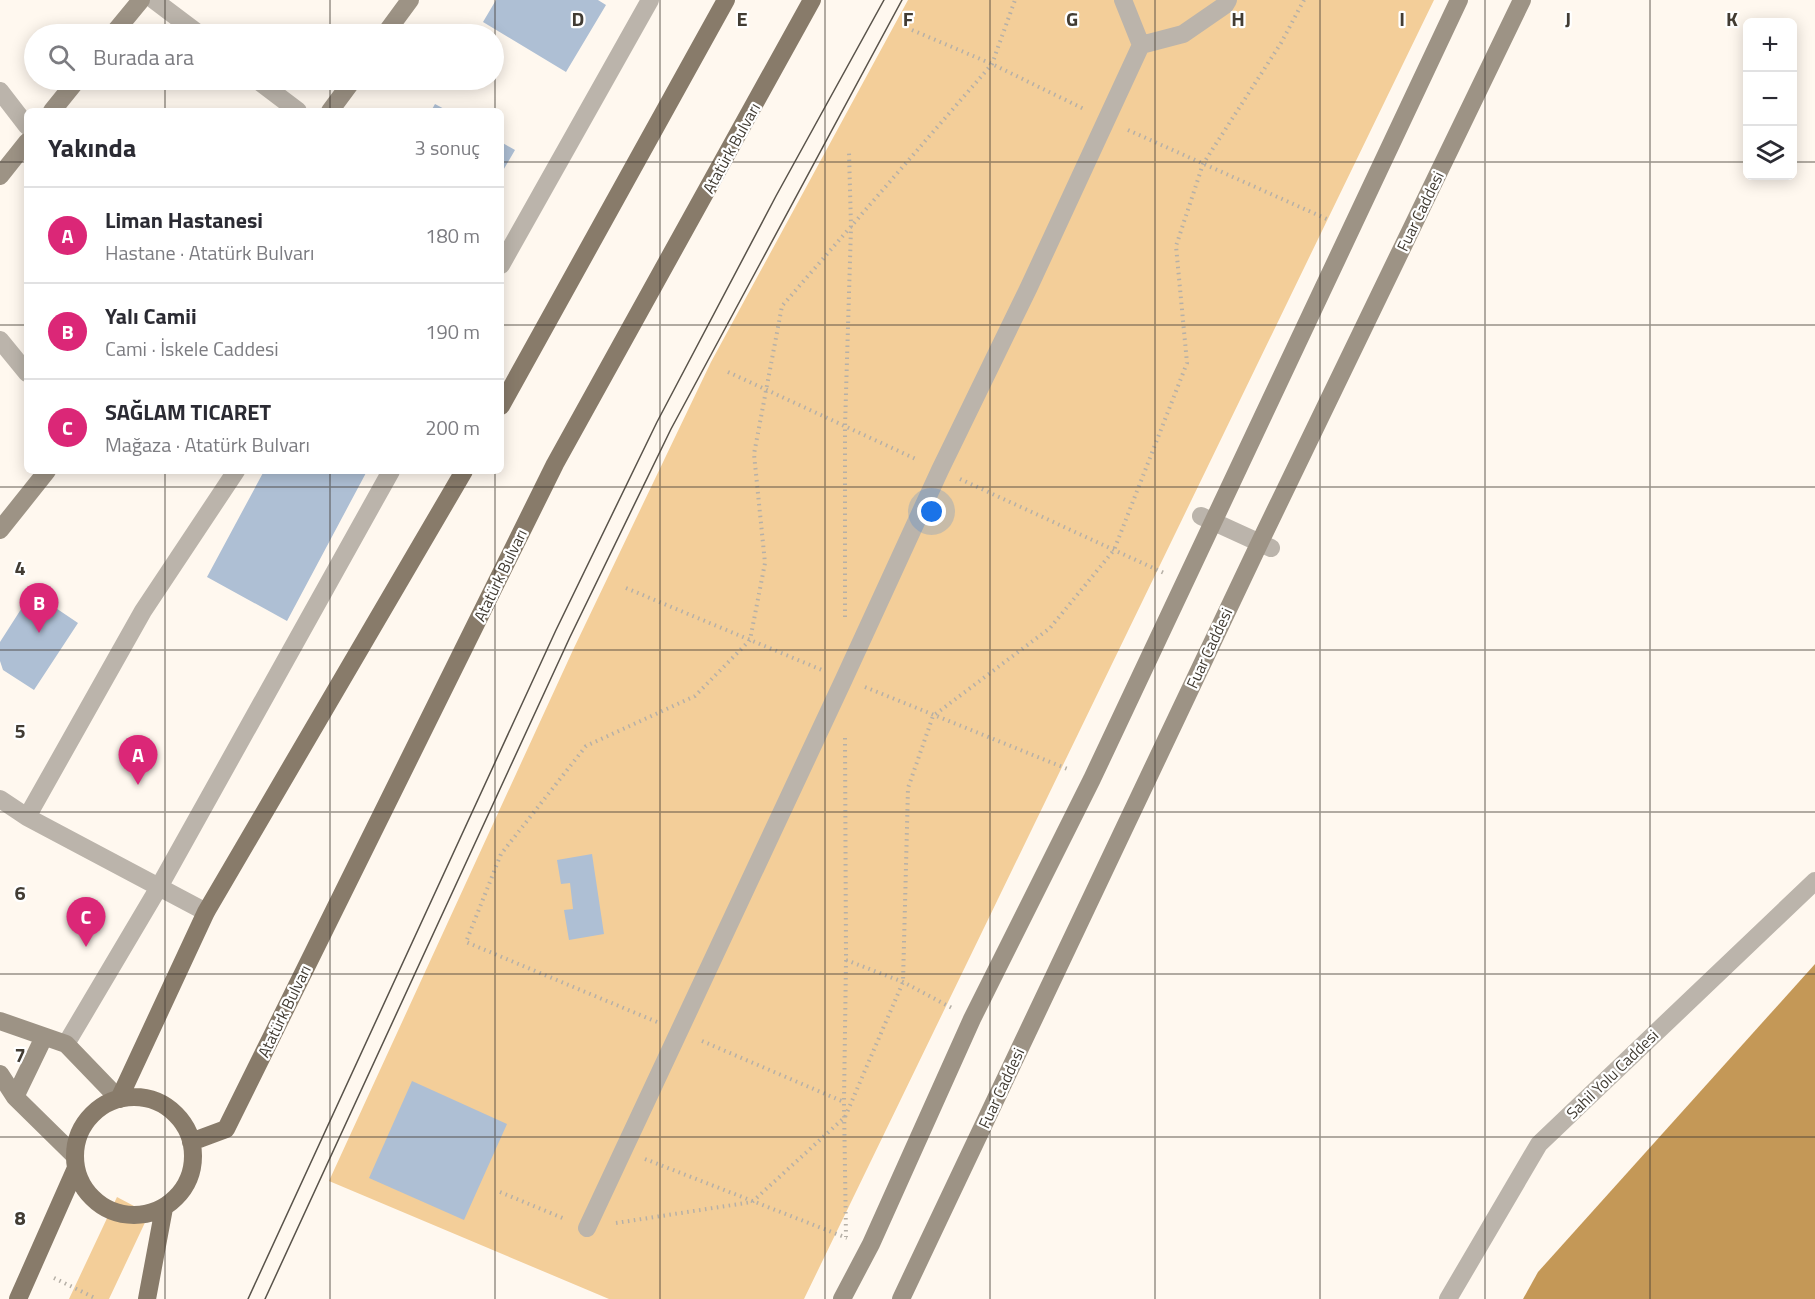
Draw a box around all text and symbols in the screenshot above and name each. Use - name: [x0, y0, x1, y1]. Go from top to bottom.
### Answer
- text: D: [572, 3, 584, 34]
- text: E: [736, 3, 748, 34]
- text: F: [903, 3, 914, 34]
- text: G: [1066, 3, 1078, 34]
- text: H: [1231, 3, 1245, 34]
- text: I: [1399, 3, 1405, 34]
- text: J: [1565, 3, 1571, 34]
- text: K: [1726, 3, 1738, 34]
- map controls: [1743, 18, 1797, 180]
- button: +: [1743, 18, 1797, 72]
- search box: [24, 24, 504, 90]
- text: Burada ara: [93, 40, 194, 74]
- icon: search: [45, 41, 78, 74]
- button: −: [1743, 72, 1797, 126]
- street label: Atatürk Bulvarı: [696, 98, 766, 198]
- button: layers: [1743, 126, 1797, 180]
- text: Yakında: [48, 128, 136, 167]
- text: 3 sonuç: [414, 132, 480, 163]
- street label: Fuar Caddesi: [1390, 167, 1450, 255]
- text: Liman Hastanesi: [105, 203, 263, 237]
- text: A: [61, 220, 74, 251]
- text: 180 m: [425, 220, 480, 251]
- text: Hastane · Atatürk Bulvarı: [105, 237, 314, 268]
- text: Yalı Camii: [105, 299, 197, 333]
- text: B: [61, 316, 74, 347]
- text: 190 m: [425, 316, 480, 347]
- text: Cami · İskele Caddesi: [105, 333, 279, 364]
- text: SAĞLAM TICARET: [105, 395, 271, 429]
- text: C: [62, 412, 73, 443]
- text: 200 m: [425, 412, 480, 443]
- text: Mağaza · Atatürk Bulvarı: [105, 429, 310, 460]
- your location: [917, 497, 946, 526]
- street label: Atatürk Bulvarı: [467, 525, 533, 625]
- text: 4: [14, 552, 26, 583]
- pin: B: [20, 584, 58, 633]
- street label: Fuar Caddesi: [1180, 604, 1238, 692]
- text: 5: [14, 715, 26, 746]
- pin: A: [118, 736, 158, 785]
- text: 6: [14, 877, 26, 908]
- pin: C: [66, 898, 106, 947]
- street label: Atatürk Bulvarı: [251, 961, 317, 1061]
- street label: Sahil Yolu Caddesi: [1560, 1024, 1664, 1124]
- text: 7: [14, 1039, 26, 1070]
- street label: Fuar Caddesi: [972, 1044, 1030, 1132]
- text: 8: [14, 1202, 26, 1233]

